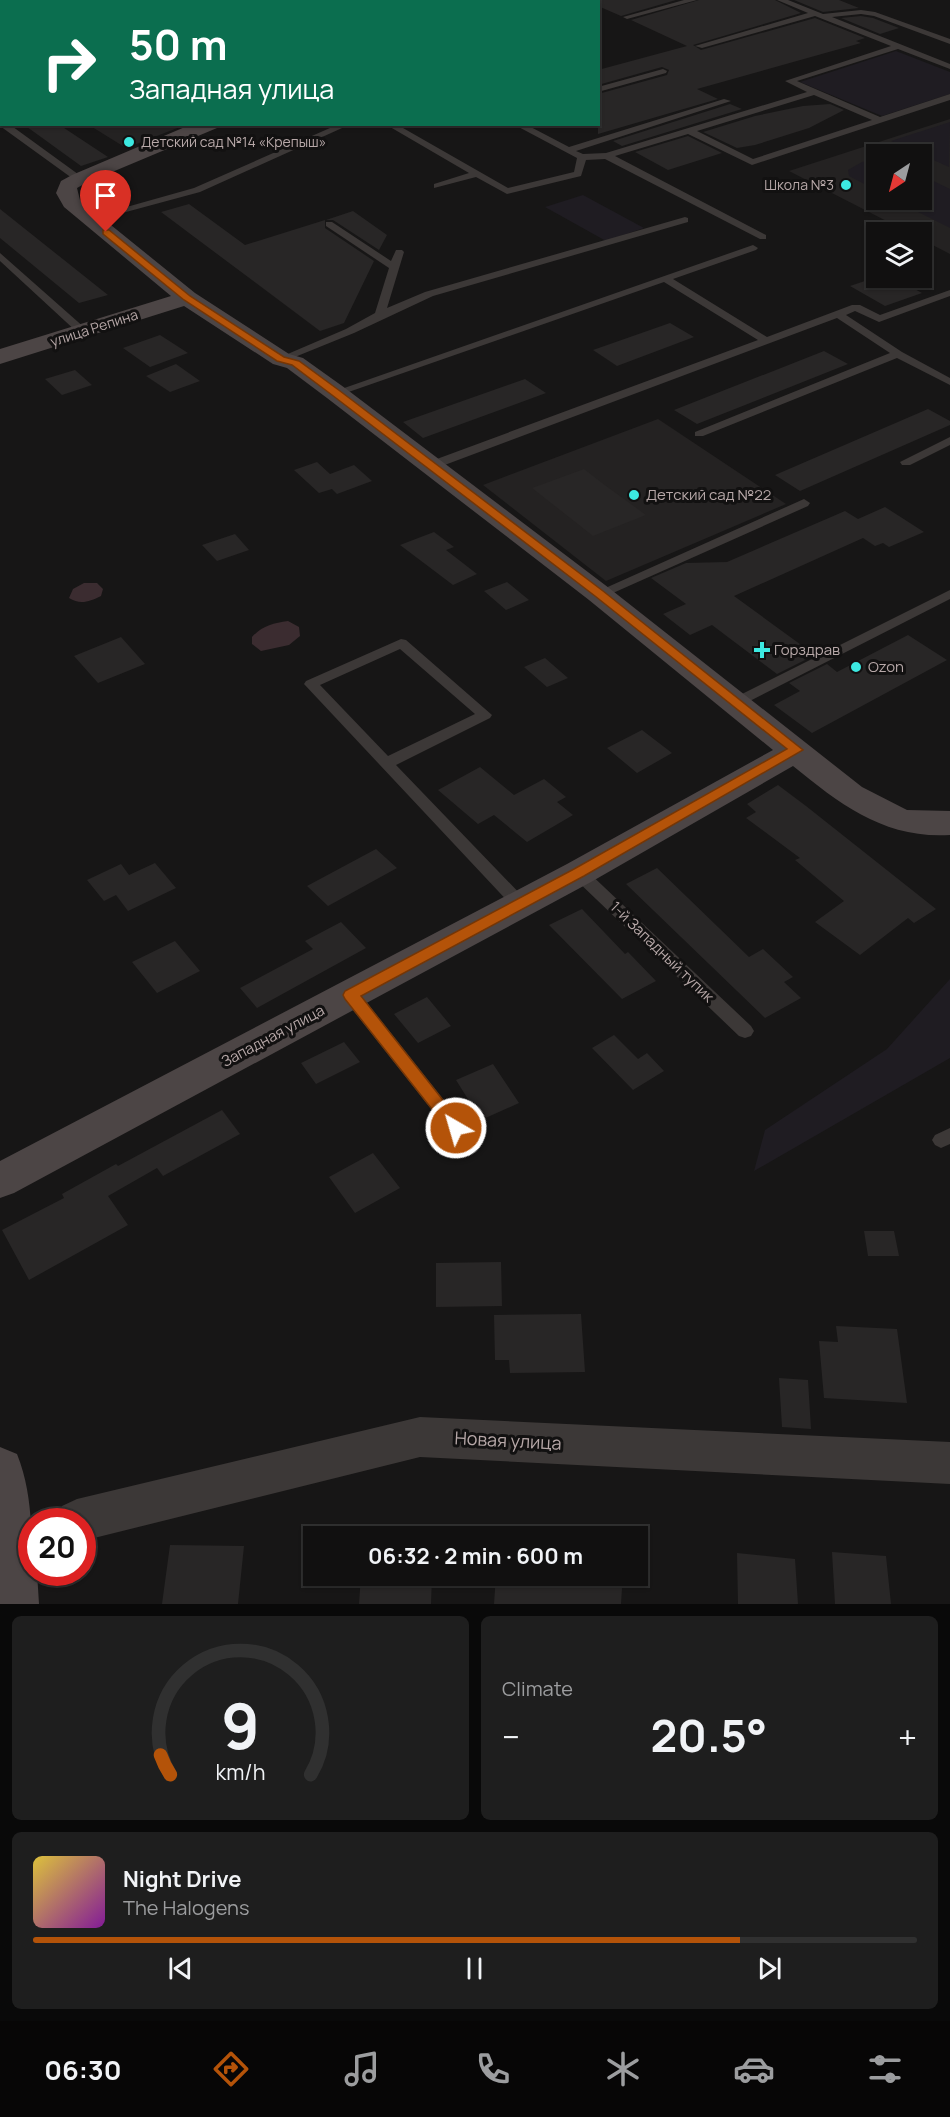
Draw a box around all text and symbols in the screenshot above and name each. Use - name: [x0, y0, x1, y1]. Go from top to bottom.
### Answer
- text: 50 m: [129, 15, 227, 73]
- icon: right: [30, 24, 108, 102]
- text: Западная улица: [129, 70, 334, 107]
- place label: Детский сад №14 «Крепыш»: [141, 132, 326, 151]
- marker: Детский сад №14 «Крепыш»: [122, 135, 136, 149]
- north arrow: [866, 144, 932, 210]
- map controls: [866, 144, 932, 288]
- pin: [80, 170, 131, 232]
- place label: Школа №3: [764, 175, 834, 194]
- marker: Школа №3: [839, 178, 853, 192]
- icon: arrive: [89, 179, 122, 212]
- button: layers: [866, 222, 932, 288]
- street label: улица Репина: [48, 304, 140, 351]
- place label: Детский сад №22: [646, 484, 771, 505]
- marker: Детский сад №22: [627, 488, 641, 502]
- place label: Горздрав: [774, 639, 840, 660]
- marker: Горздрав: [755, 643, 769, 657]
- place label: Ozon: [868, 656, 904, 677]
- marker: Ozon: [849, 660, 863, 674]
- street label: 1-й Западный тупик: [606, 896, 719, 1007]
- street label: Западная улица: [218, 1000, 328, 1072]
- position arrow: [424, 1096, 488, 1160]
- street label: Новая улица: [454, 1425, 562, 1455]
- speed limit sign: 20: [18, 1508, 96, 1586]
- text: 06:32 · 2 min · 600 m: [368, 1541, 583, 1571]
- text: Climate: [502, 1675, 573, 1702]
- text: 9: [221, 1682, 260, 1768]
- text: 20.5°: [651, 1704, 767, 1766]
- text: −: [502, 1714, 520, 1759]
- text: +: [898, 1714, 917, 1759]
- text: km/h: [216, 1757, 265, 1786]
- text: Night Drive: [123, 1864, 242, 1894]
- text: The Halogens: [123, 1894, 249, 1921]
- icon: previous: [164, 1952, 197, 1985]
- icon: pause: [458, 1952, 491, 1985]
- icon: next: [753, 1952, 786, 1985]
- icon: directions: [210, 2048, 252, 2090]
- icon: music: [341, 2048, 383, 2090]
- icon: phone: [472, 2048, 514, 2090]
- icon: climate: [602, 2048, 644, 2090]
- icon: car: [733, 2048, 775, 2090]
- icon: filters: [864, 2048, 906, 2090]
- text: 06:30: [44, 2051, 122, 2088]

